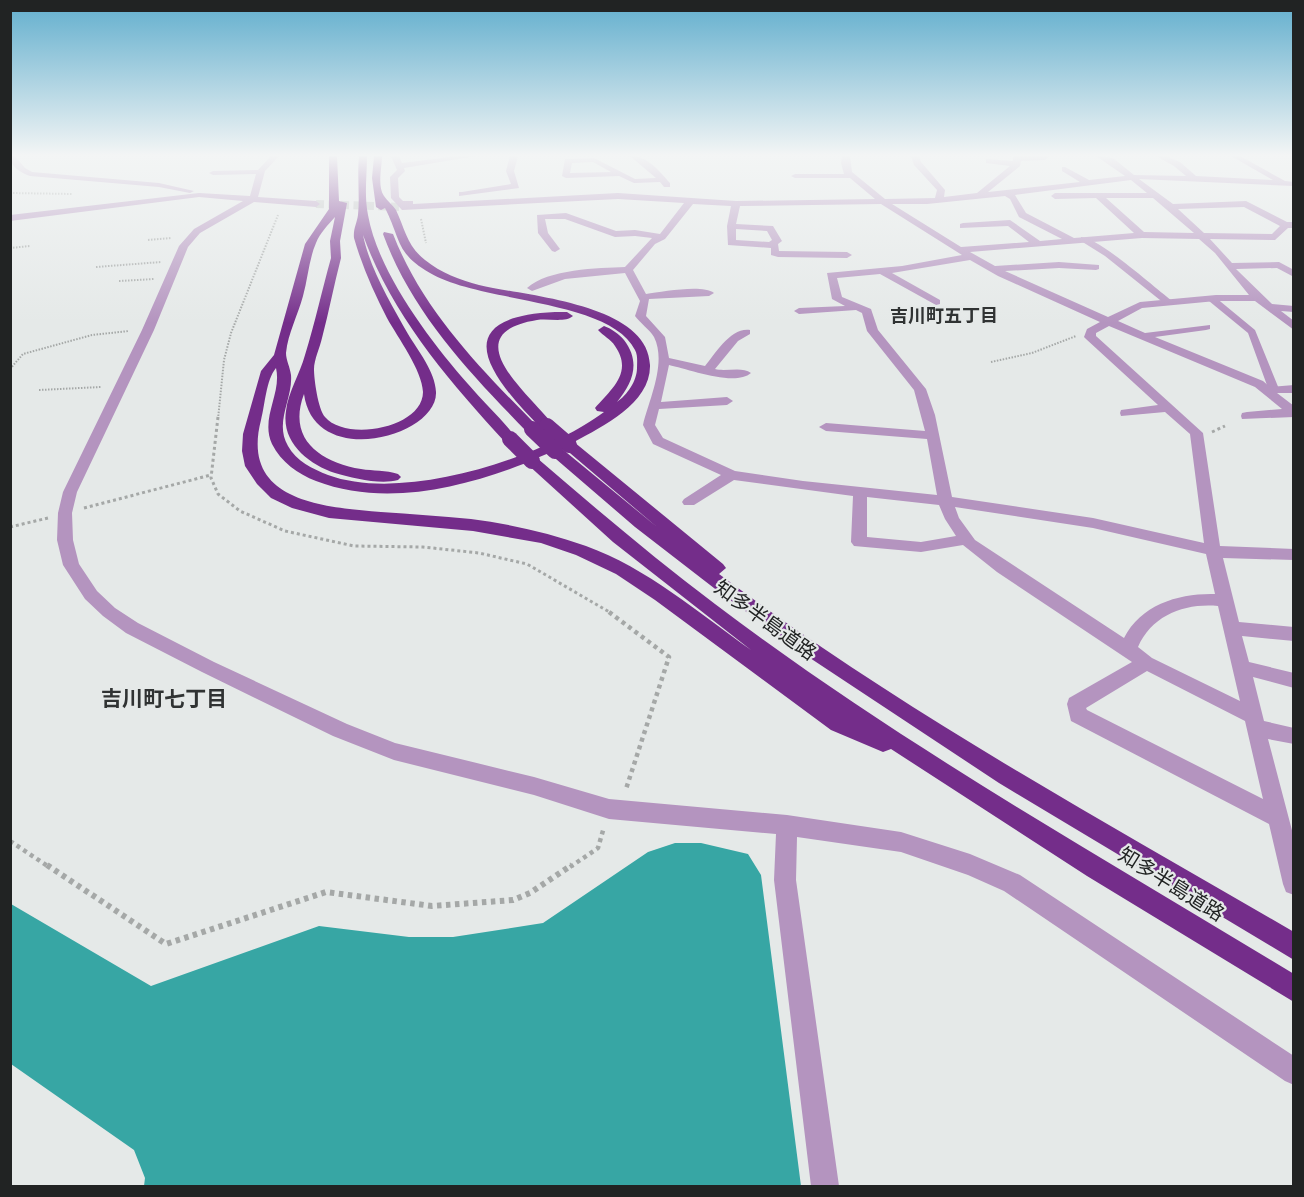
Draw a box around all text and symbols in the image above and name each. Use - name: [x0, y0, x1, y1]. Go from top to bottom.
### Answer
- district label: 吉川町五丁目: [890, 305, 998, 327]
- street label: 知多半島道路: [709, 576, 821, 666]
- district label: 吉川町七丁目: [101, 687, 227, 712]
- street label: 知多半島道路: [1114, 843, 1228, 927]

